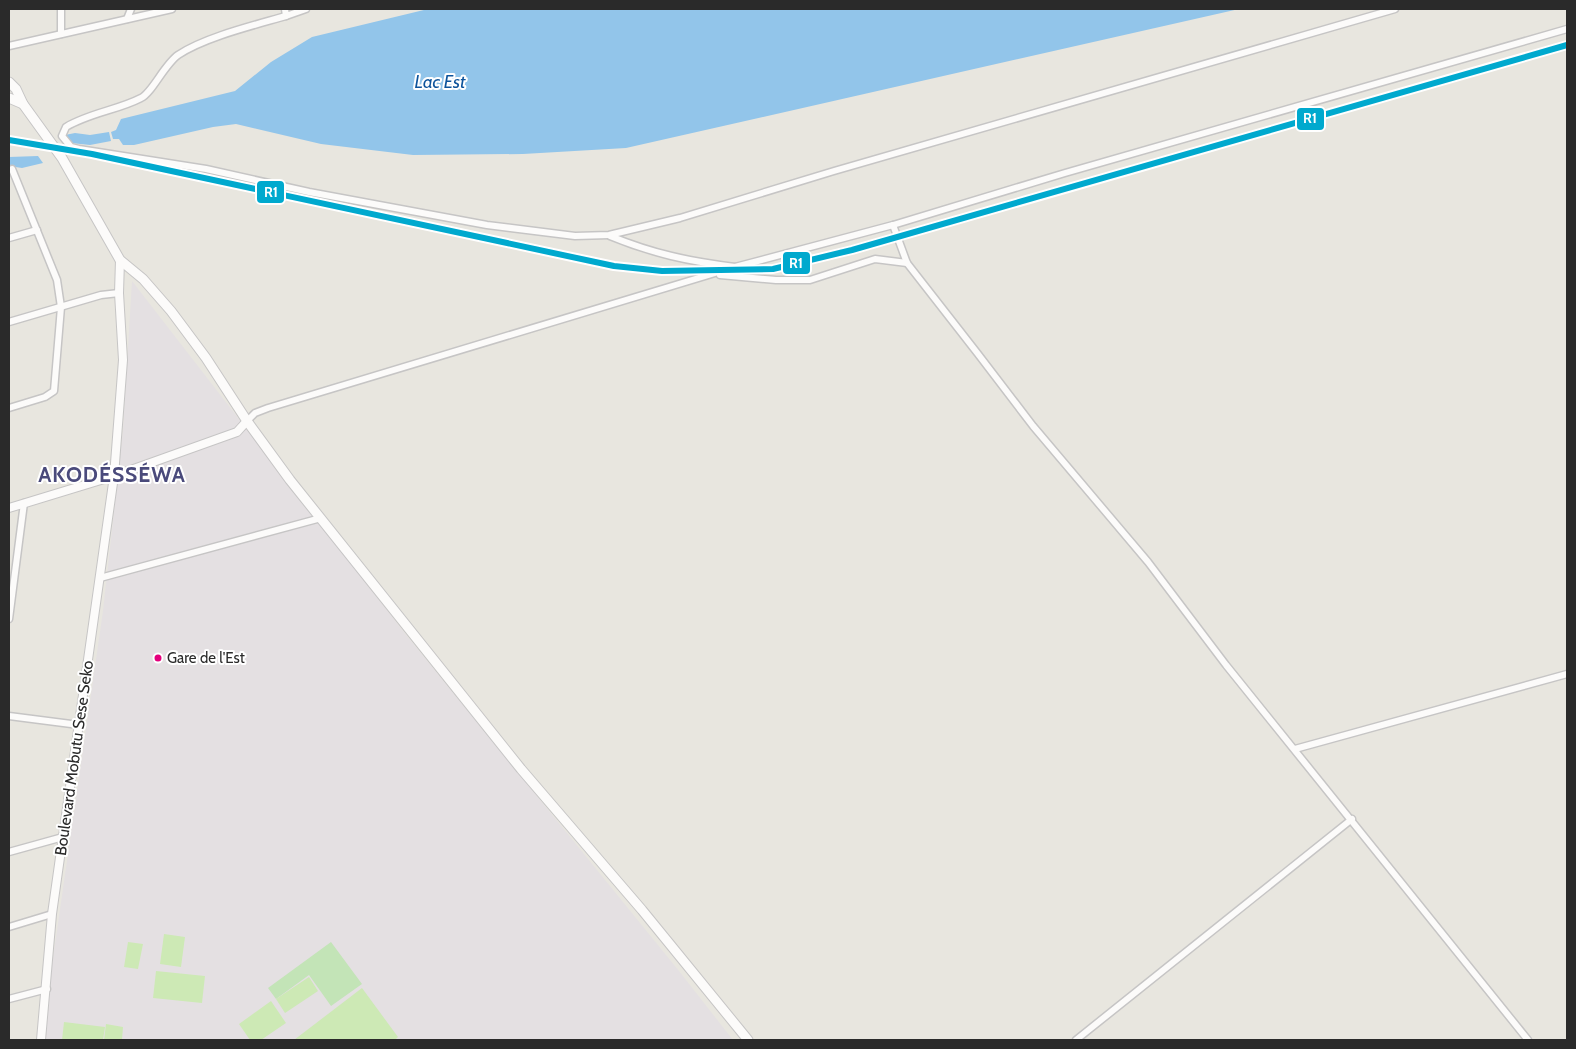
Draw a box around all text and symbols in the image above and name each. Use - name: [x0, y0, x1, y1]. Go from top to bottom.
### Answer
- water label: Lac Est: [415, 71, 466, 93]
- line badge: R1: [1296, 107, 1325, 131]
- text: R1: [1303, 109, 1317, 127]
- line badge: R1: [256, 180, 285, 204]
- text: R1: [264, 183, 278, 201]
- line badge: R1: [782, 251, 811, 275]
- text: R1: [789, 254, 803, 272]
- district label: AKODÉSSÉWA: [38, 462, 186, 487]
- place label: Gare de l'Est: [167, 649, 245, 667]
- marker: Gare de l'Est: [153, 653, 163, 663]
- street label: Boulevard Mobutu Sese Seko: [51, 659, 97, 857]

